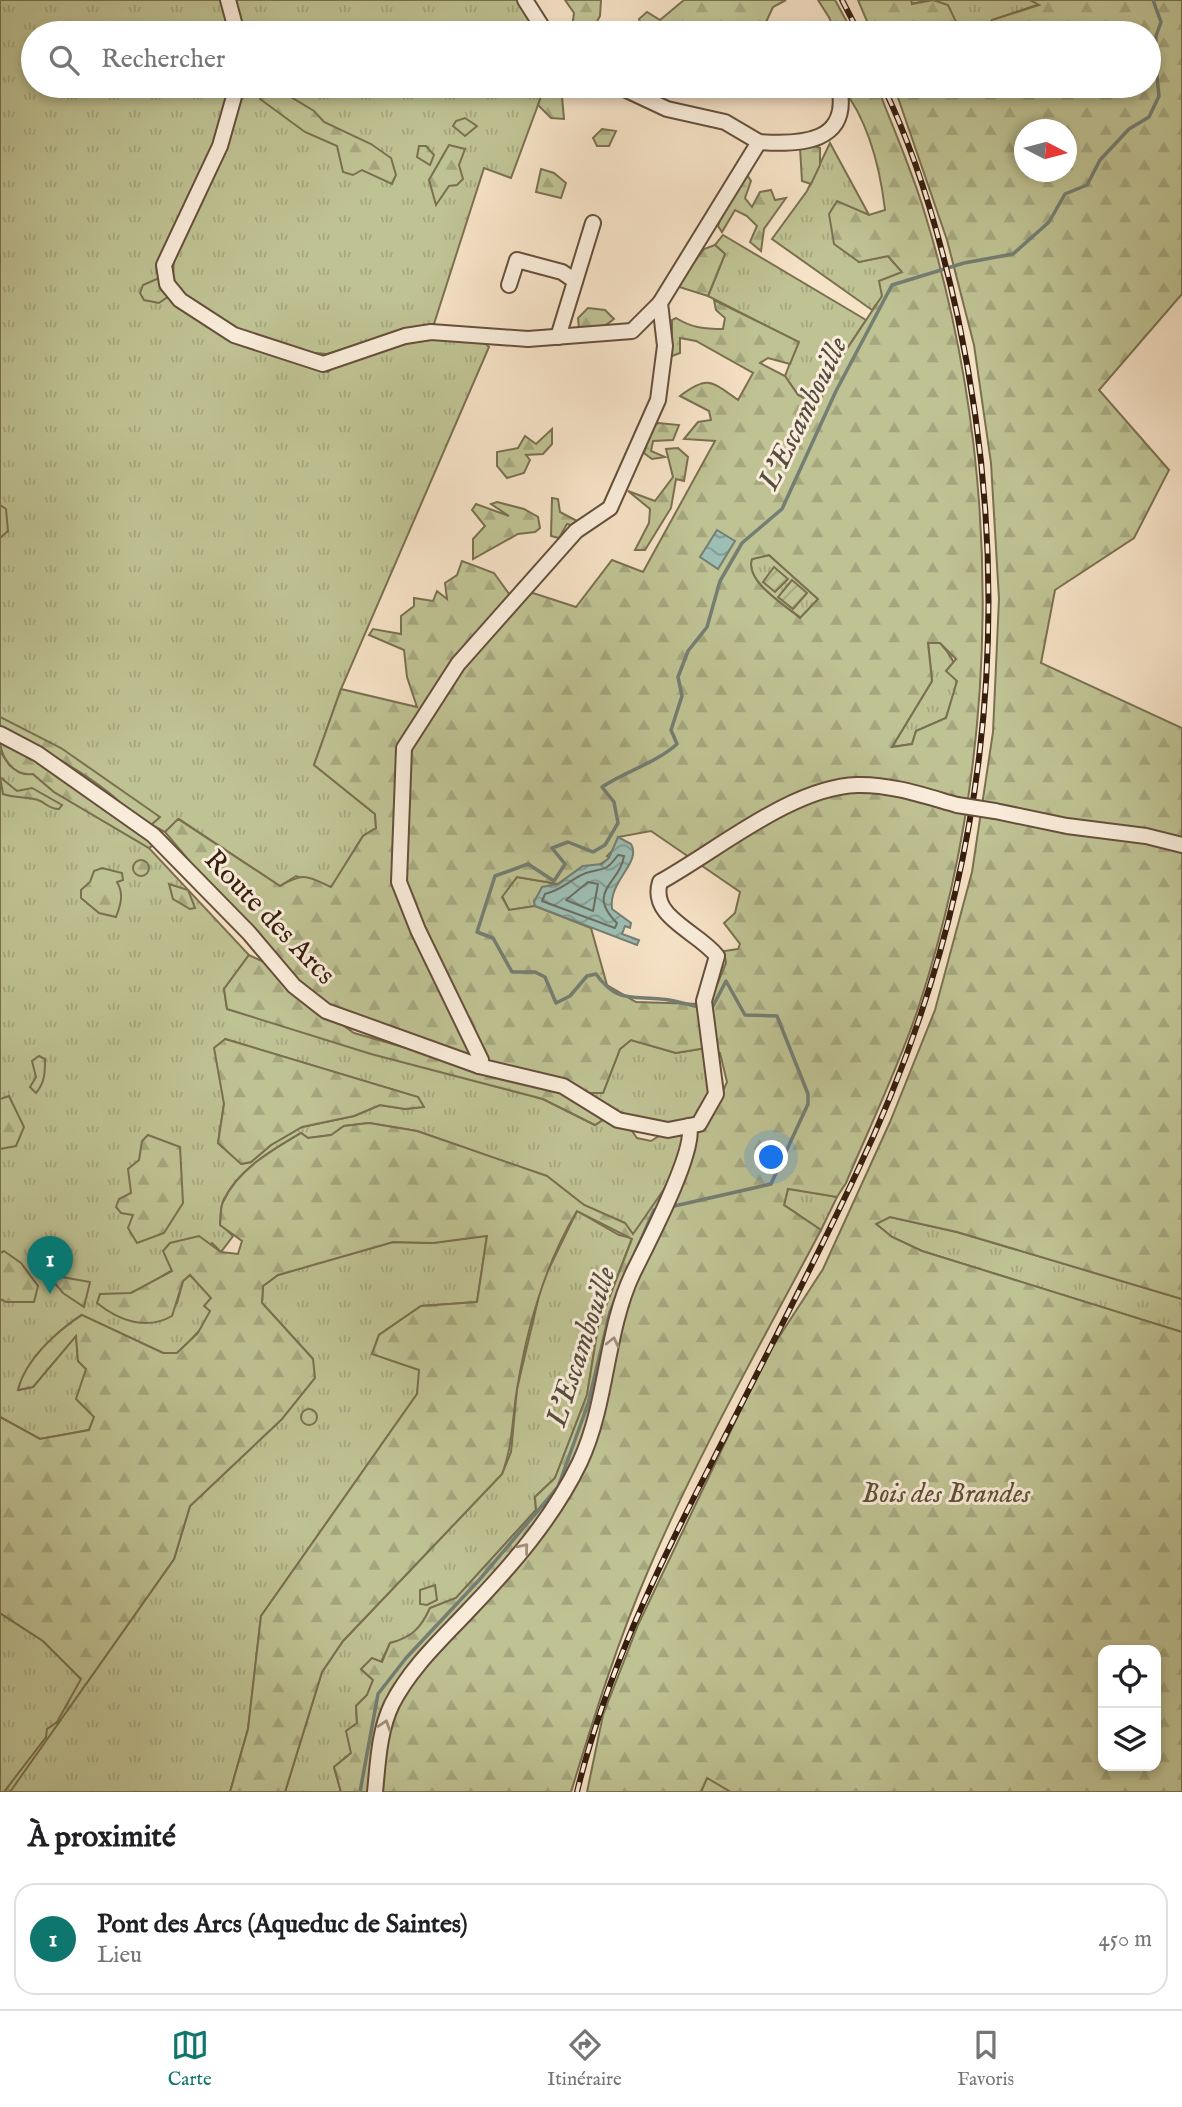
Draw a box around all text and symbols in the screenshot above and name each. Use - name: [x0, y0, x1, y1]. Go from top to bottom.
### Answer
- search box: [21, 21, 1161, 98]
- icon: search: [45, 41, 83, 79]
- text: Rechercher: [101, 43, 225, 76]
- north arrow: [1014, 119, 1077, 182]
- water label: L'Escambouille: [750, 331, 857, 498]
- street label: Route des Arcs: [196, 843, 342, 993]
- your location: [754, 1140, 788, 1174]
- pin: 1: [27, 1236, 73, 1294]
- water label: L'Escambouille: [538, 1262, 626, 1433]
- one-way arrow: [605, 1336, 620, 1348]
- park label: Bois des Brandes: [862, 1477, 1031, 1512]
- one-way arrow: [516, 1543, 529, 1555]
- map controls: [1098, 1645, 1161, 1771]
- button: locate: [1098, 1645, 1161, 1708]
- button: layers: [1098, 1708, 1161, 1771]
- one-way arrow: [377, 1719, 392, 1731]
- text: À proximité: [28, 1819, 176, 1857]
- text: Pont des Arcs (Aqueduc de Saintes): [97, 1908, 468, 1941]
- text: 1: [49, 1925, 57, 1954]
- text: 450 m: [1098, 1925, 1152, 1954]
- text: Lieu: [97, 1941, 142, 1970]
- tab: Carte: [168, 2026, 212, 2092]
- tab: Itinéraire: [547, 2026, 622, 2092]
- tab: Favoris: [957, 2026, 1014, 2092]

